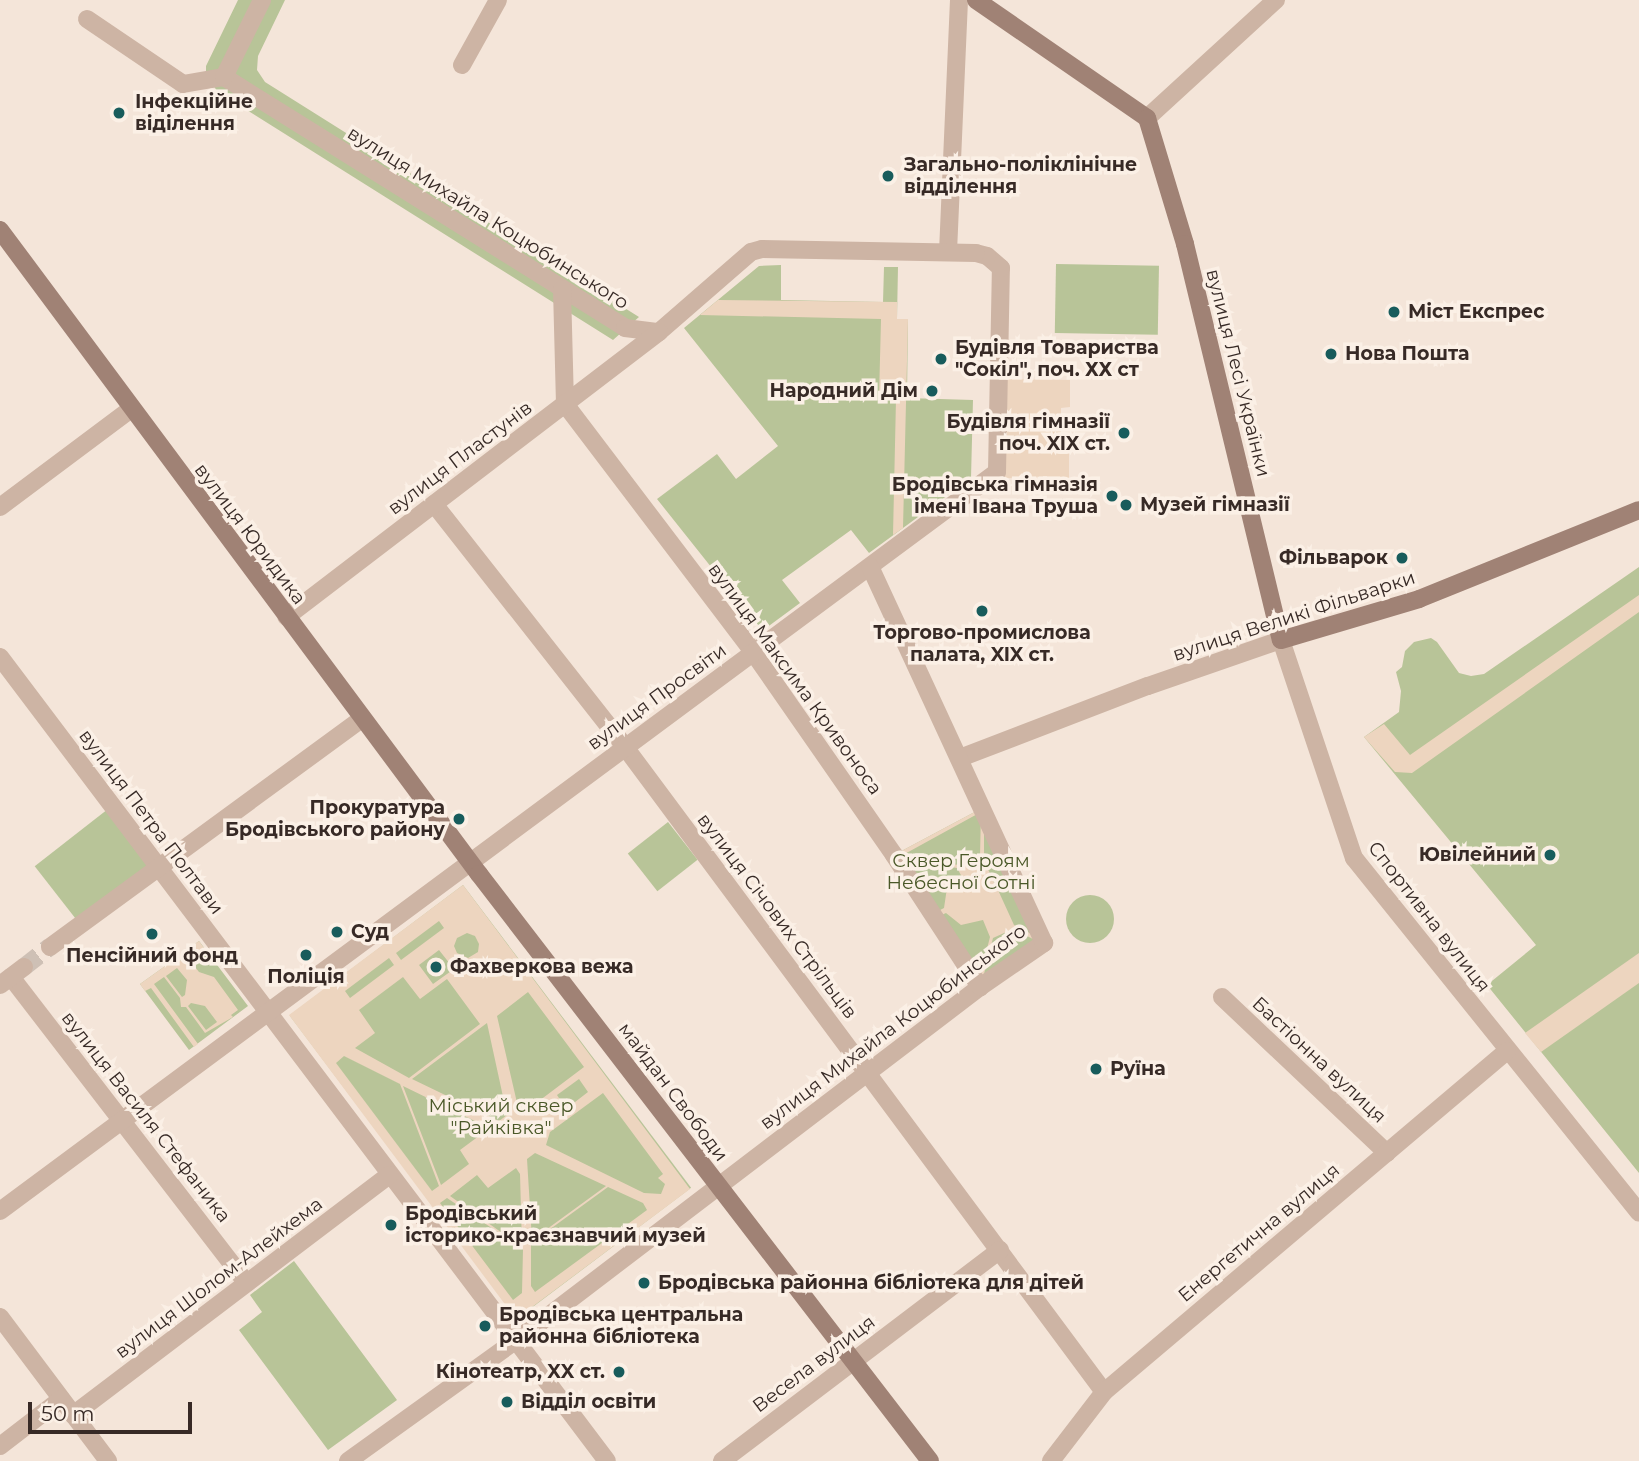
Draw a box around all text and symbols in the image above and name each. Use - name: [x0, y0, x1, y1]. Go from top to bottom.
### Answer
- place label: Інфекційне віділення: [135, 91, 253, 135]
- marker: Інфекційне віділення: [109, 103, 129, 123]
- street label: вулиця Михайла Коцюбинського: [343, 122, 633, 314]
- place label: Загально-поліклінічне відділення: [904, 154, 1137, 198]
- marker: Загально-поліклінічне відділення: [878, 166, 898, 186]
- street label: вулиця Лесі Українки: [1201, 267, 1275, 479]
- place label: Міст Експрес: [1408, 301, 1544, 323]
- marker: Міст Експрес: [1386, 304, 1402, 320]
- place label: Будівля Товариства "Сокіл", поч. ХХ ст: [955, 337, 1159, 381]
- place label: Нова Пошта: [1345, 343, 1470, 365]
- marker: Нова Пошта: [1323, 346, 1339, 362]
- marker: Будівля Товариства "Сокіл", поч. ХХ ст: [933, 351, 949, 367]
- place label: Народний Дім: [770, 380, 918, 402]
- marker: Народний Дім: [924, 383, 940, 399]
- street label: вулиця Пластунів: [383, 396, 537, 520]
- place label: Будівля гімназії поч. XIX ст.: [946, 411, 1110, 455]
- marker: Будівля гімназії поч. XIX ст.: [1116, 425, 1132, 441]
- street label: вулиця Юридика: [190, 459, 310, 609]
- place label: Бродівська гімназія імені Івана Труша: [892, 474, 1098, 518]
- marker: Бродівська гімназія імені Івана Труша: [1104, 488, 1120, 504]
- place label: Музей гімназії: [1140, 494, 1290, 516]
- marker: Музей гімназії: [1118, 497, 1134, 513]
- place label: Фільварок: [1279, 547, 1388, 569]
- marker: Фільварок: [1394, 550, 1410, 566]
- street label: вулиця Максима Кривоноса: [703, 559, 887, 799]
- street label: вулиця Великі Фільварки: [1170, 566, 1418, 666]
- marker: Торгово-промислова палата, XIX ст.: [974, 603, 990, 619]
- place label: Торгово-промислова палата, XIX ст.: [873, 622, 1091, 666]
- street label: вулиця Просвіти: [583, 639, 731, 755]
- street label: вулиця Петра Полтави: [74, 725, 228, 919]
- place label: Прокуратура Бродівського району: [225, 797, 445, 841]
- street label: вулиця Січових Стрільців: [692, 809, 862, 1023]
- marker: Прокуратура Бродівського району: [451, 811, 467, 827]
- street label: Спортивна вулиця: [1363, 837, 1495, 997]
- place label: Ювілейний: [1419, 844, 1536, 866]
- marker: Ювілейний: [1542, 847, 1558, 863]
- park label: Сквер Героям Небесної Сотні: [886, 850, 1036, 894]
- street label: вулиця Михайла Коцюбинського: [755, 919, 1031, 1135]
- place label: Cуд: [351, 921, 389, 943]
- marker: Cуд: [329, 924, 345, 940]
- marker: Пенсійний фонд: [144, 926, 160, 942]
- place label: Пенсійний фонд: [66, 945, 238, 967]
- marker: Поліція: [298, 947, 314, 963]
- place label: Фахверкова вежа: [450, 956, 633, 978]
- marker: Фахверкова вежа: [428, 959, 444, 975]
- place label: Поліція: [267, 966, 345, 988]
- street label: Бастіонна вулиця: [1247, 992, 1391, 1128]
- street label: вулиця Василя Стефаника: [57, 1007, 235, 1227]
- street label: майдан Свободи: [613, 1018, 733, 1166]
- place label: Руїна: [1110, 1058, 1166, 1080]
- marker: Руїна: [1088, 1061, 1104, 1077]
- park label: Міський сквер "Райківка": [428, 1095, 574, 1139]
- street label: Енергетична вулиця: [1174, 1159, 1344, 1307]
- street label: вулиця Шолом-Алейхема: [111, 1193, 327, 1363]
- place label: Бродівський історико-краєзнавчий музей: [405, 1203, 706, 1247]
- marker: Бродівський історико-краєзнавчий музей: [383, 1217, 399, 1233]
- place label: Бродівська районна бібліотека для дітей: [658, 1272, 1084, 1294]
- marker: Бродівська районна бібліотека для дітей: [636, 1275, 652, 1291]
- place label: Бродівська центральна районна бібліотека: [499, 1304, 743, 1348]
- street label: Весела вулиця: [748, 1311, 880, 1417]
- marker: Бродівська центральна районна бібліотека: [477, 1318, 493, 1334]
- place label: Кінотеатр, XX ст.: [436, 1361, 605, 1383]
- marker: Кінотеатр, XX ст.: [611, 1364, 627, 1380]
- scale bar: [32, 1388, 196, 1432]
- place label: Відділ освіти: [521, 1391, 656, 1413]
- marker: Відділ освіти: [499, 1394, 515, 1410]
- text: 50 m: [41, 1401, 95, 1426]

